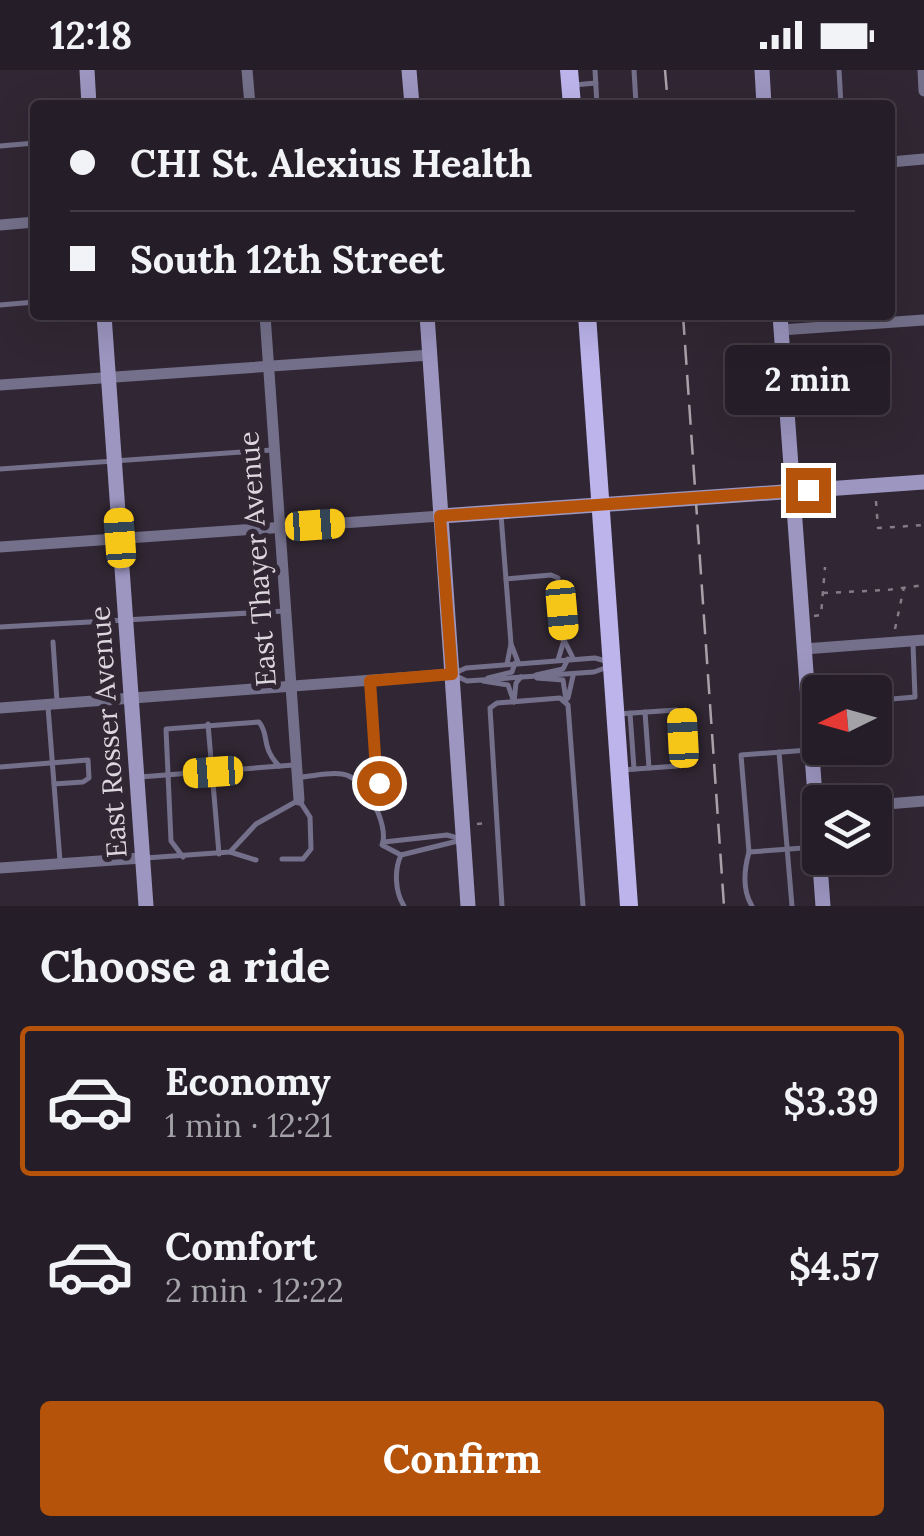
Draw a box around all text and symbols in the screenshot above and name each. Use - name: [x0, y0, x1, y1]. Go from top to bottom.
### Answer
- text: 12:18: [50, 11, 132, 59]
- text: CHI St. Alexius Health: [130, 139, 532, 187]
- text: South 12th Street: [130, 235, 445, 283]
- callout: 2 min: [726, 345, 890, 415]
- text: 2 min: [765, 359, 850, 400]
- street label: East Thayer Avenue: [230, 430, 284, 688]
- route end: [786, 468, 831, 513]
- car: [103, 507, 137, 569]
- car: [284, 508, 346, 542]
- car: [544, 579, 580, 641]
- street label: East Rosser Avenue: [81, 605, 135, 859]
- north arrow: [802, 675, 892, 765]
- map controls: [802, 675, 892, 875]
- car: [666, 707, 700, 769]
- car: [182, 755, 244, 789]
- route start: [357, 761, 402, 806]
- button: layers: [802, 785, 892, 875]
- text: Choose a ride: [40, 937, 330, 994]
- icon: car: [45, 1056, 135, 1146]
- text: Economy: [165, 1057, 331, 1105]
- text: $3.39: [783, 1077, 879, 1125]
- text: 1 min · 12:21: [165, 1105, 333, 1146]
- icon: car: [45, 1221, 135, 1311]
- text: Comfort: [165, 1222, 317, 1270]
- text: $4.57: [789, 1242, 879, 1290]
- text: 2 min · 12:22: [165, 1270, 344, 1311]
- button: Confirm: [40, 1401, 884, 1516]

